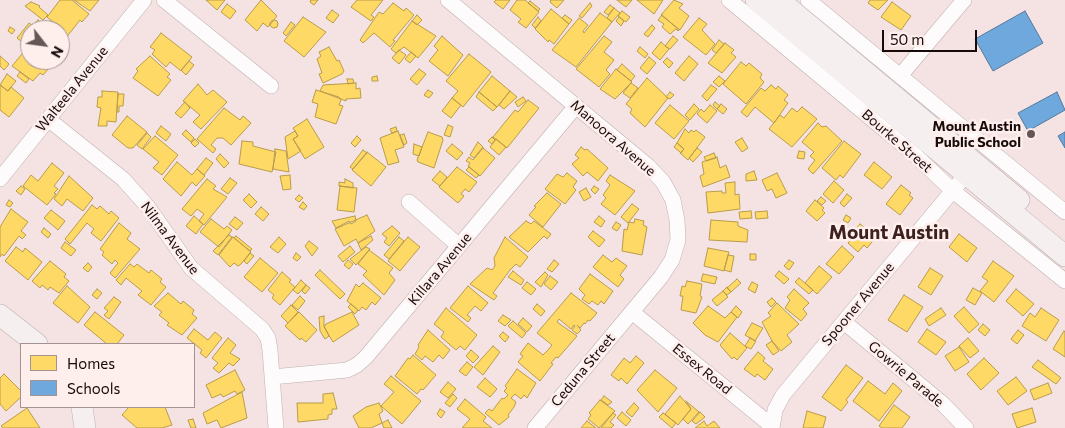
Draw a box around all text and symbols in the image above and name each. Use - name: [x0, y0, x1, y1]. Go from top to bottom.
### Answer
- north arrow: [20, 20, 70, 70]
- scale bar: [885, 20, 980, 52]
- text: 50 m: [890, 30, 924, 48]
- street label: Walteela Avenue: [32, 43, 112, 135]
- text: N: [48, 43, 68, 61]
- street label: Manoora Avenue: [567, 96, 659, 180]
- street label: Bourke Street: [858, 106, 936, 176]
- place label: Mount Austin Public School: [932, 118, 1021, 150]
- marker: Mount Austin Public School: [1025, 128, 1037, 140]
- street label: Nilma Avenue: [137, 198, 203, 278]
- district label: Mount Austin: [829, 222, 949, 244]
- street label: Killara Avenue: [405, 229, 475, 309]
- street label: Spooner Avenue: [818, 259, 898, 349]
- street label: Ceduna Street: [547, 330, 619, 410]
- street label: Gowrie Parade: [865, 338, 947, 410]
- street label: Essex Road: [669, 340, 735, 398]
- legend: [20, 343, 195, 408]
- text: Homes: [67, 354, 115, 372]
- text: Schools: [67, 379, 120, 397]

